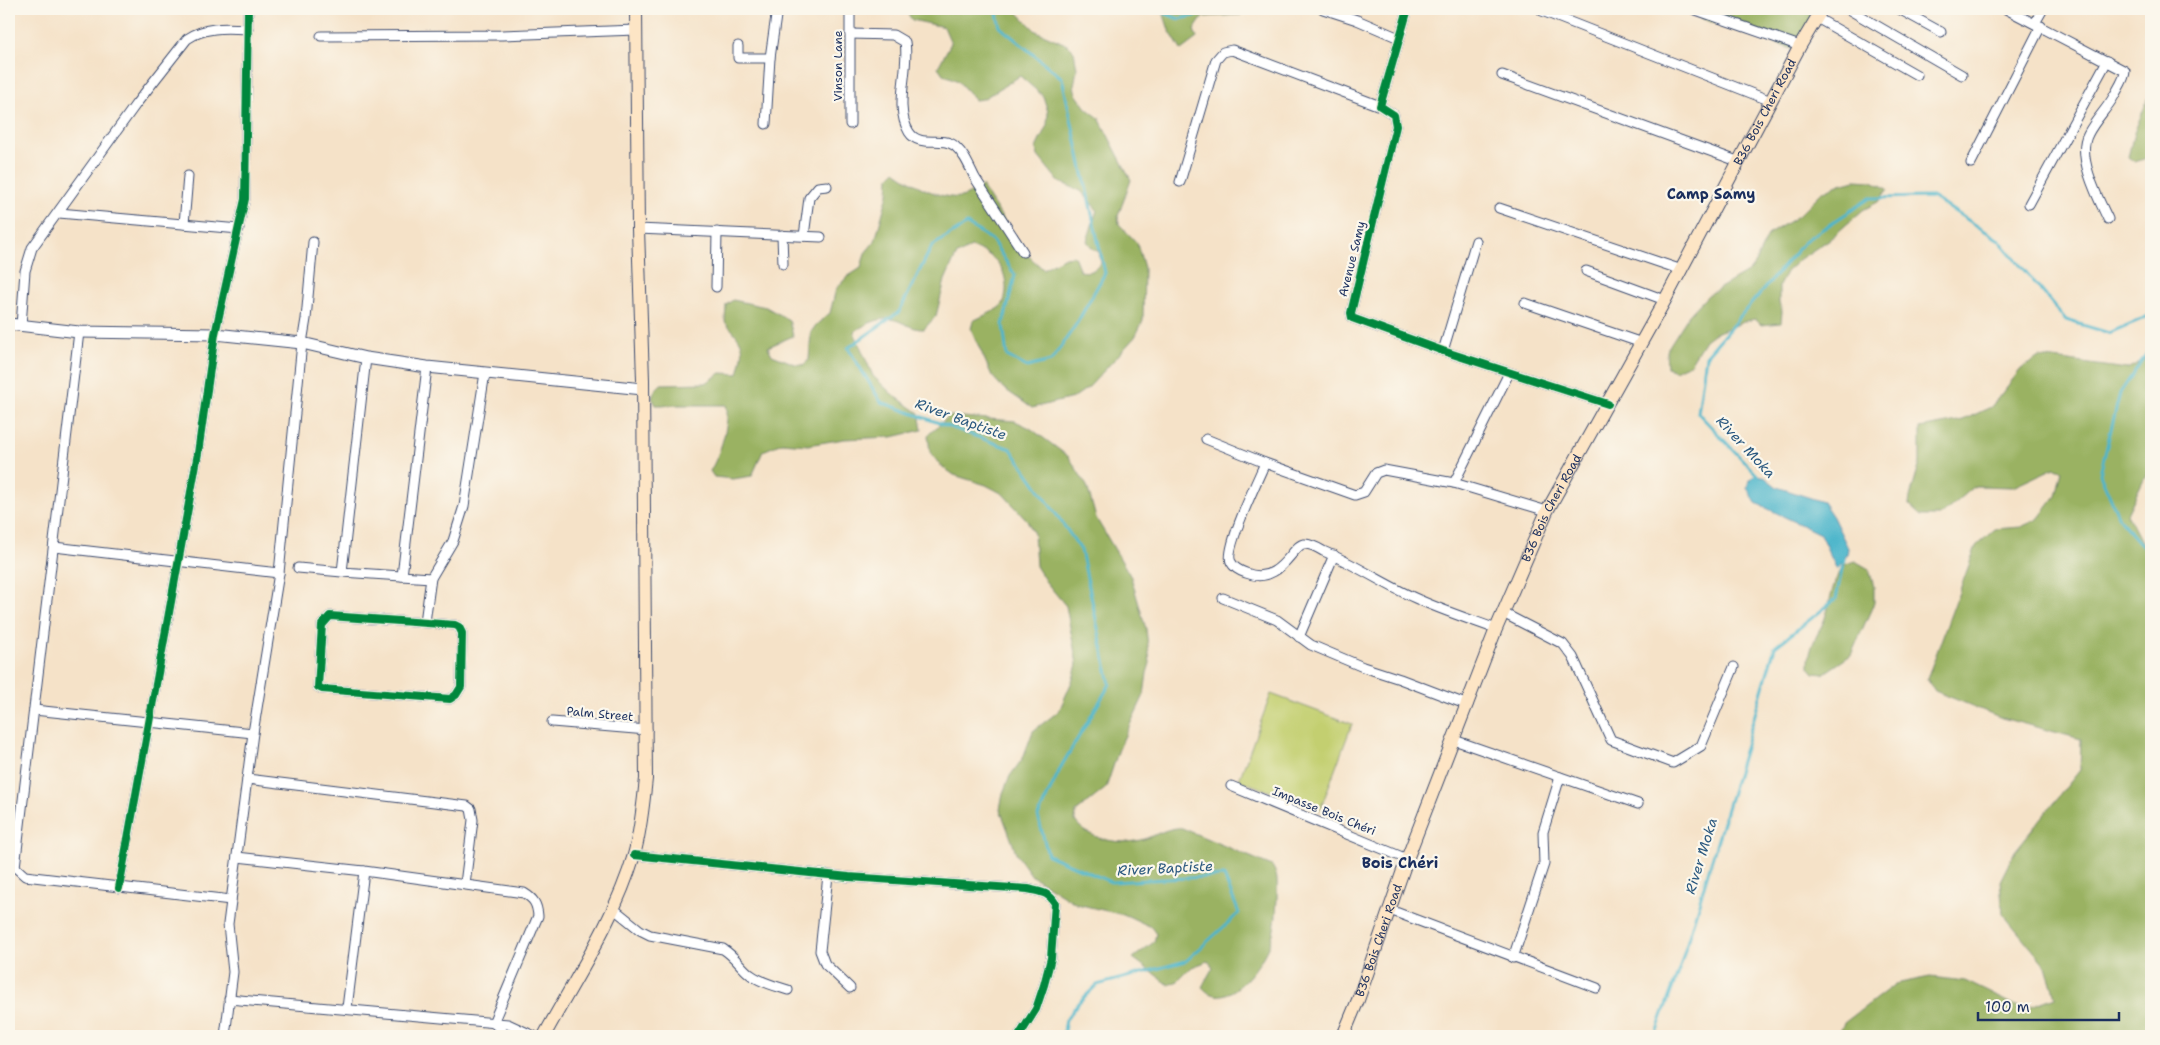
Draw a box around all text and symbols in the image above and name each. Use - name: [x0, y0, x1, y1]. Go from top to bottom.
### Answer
- street label: Vinson Lane: [830, 30, 846, 102]
- street label: B36 Bois Cheri Road: [1730, 56, 1800, 168]
- district label: Camp Samy: [1667, 184, 1755, 204]
- street label: Avenue Samy: [1335, 219, 1369, 299]
- water label: River Baptiste: [913, 394, 1009, 444]
- water label: River Moka: [1713, 412, 1779, 482]
- street label: B36 Bois Cheri Road: [1518, 451, 1585, 564]
- street label: Palm Street: [566, 703, 634, 725]
- street label: Impasse Bois Chéri: [1270, 783, 1378, 839]
- water label: River Moka: [1681, 816, 1721, 896]
- district label: Bois Chéri: [1362, 853, 1438, 873]
- water label: River Baptiste: [1117, 857, 1213, 879]
- street label: B36 Bois Cheri Road: [1352, 881, 1406, 999]
- scale bar: [1978, 990, 2119, 1022]
- text: 100 m: [1985, 997, 2030, 1017]

